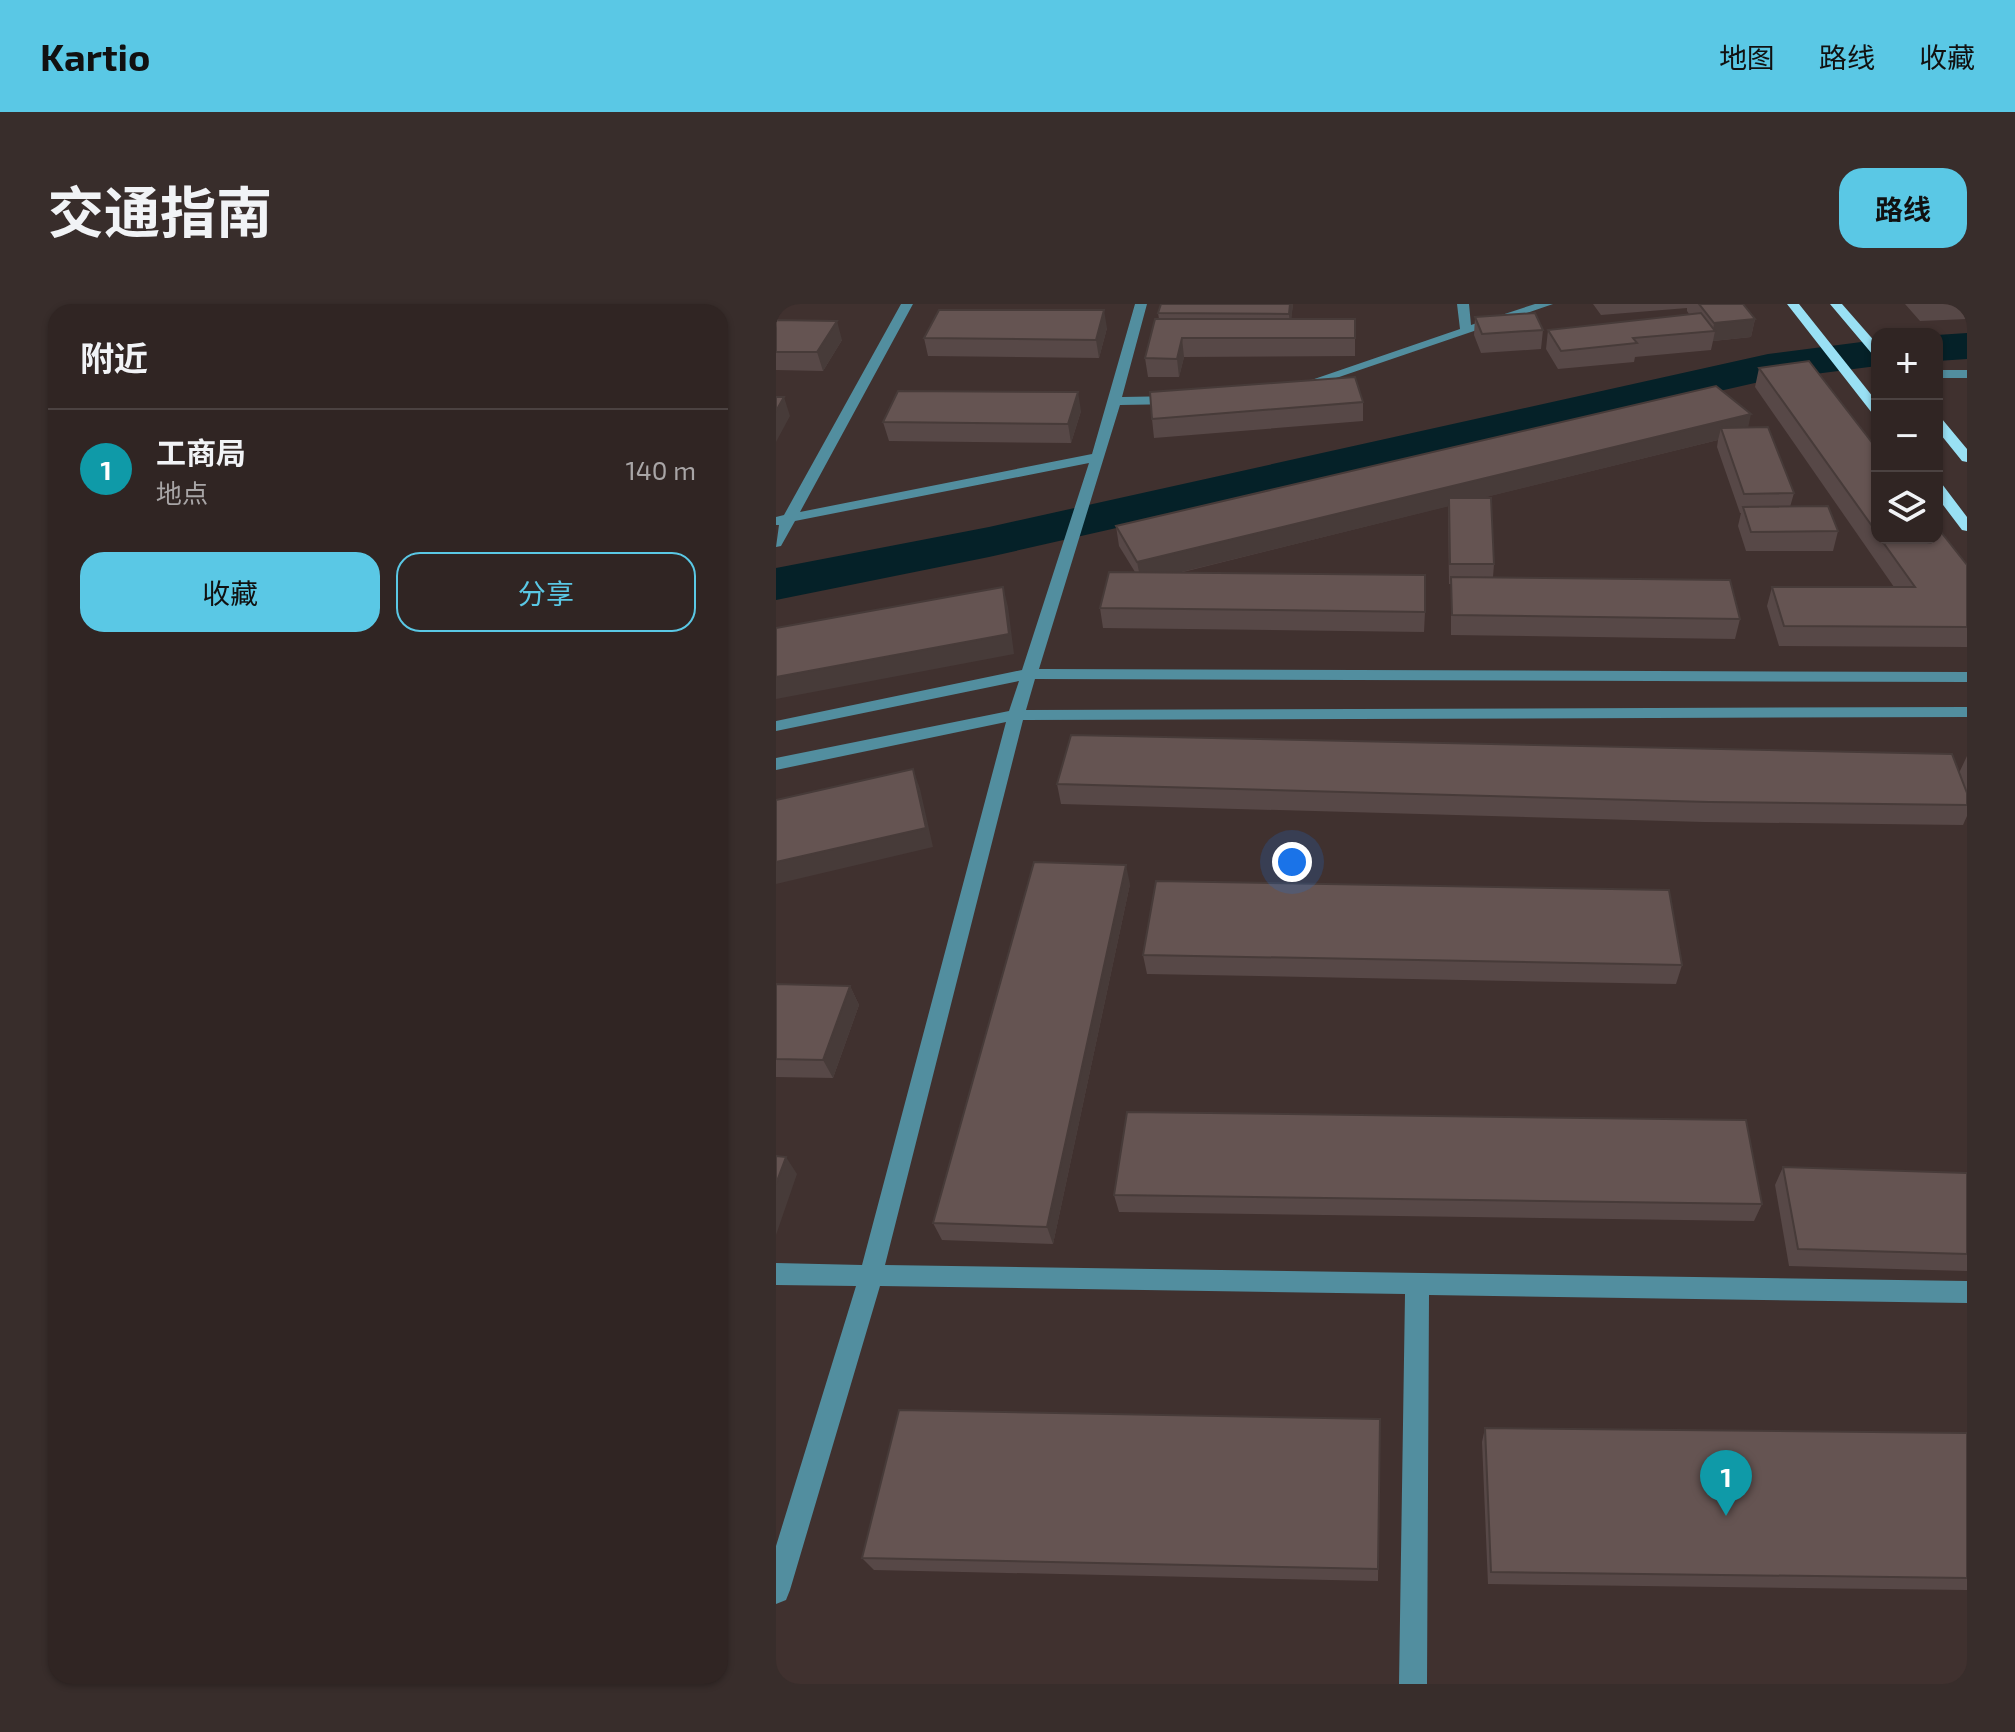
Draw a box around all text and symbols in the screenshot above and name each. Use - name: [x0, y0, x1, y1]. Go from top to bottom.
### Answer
- text: Kartio: [40, 33, 150, 79]
- text: 地图: [1719, 40, 1775, 74]
- text: 路线: [1819, 40, 1875, 74]
- text: 收藏: [1919, 40, 1975, 74]
- button: 路线: [1839, 168, 1967, 248]
- text: 交通指南: [48, 177, 272, 244]
- map controls: [1871, 328, 1943, 544]
- button: +: [1871, 328, 1943, 400]
- text: 附近: [80, 337, 148, 378]
- button: −: [1871, 400, 1943, 472]
- text: 工商局: [156, 434, 246, 470]
- text: 1: [100, 454, 112, 485]
- text: 140 m: [625, 454, 696, 485]
- button: layers: [1871, 472, 1943, 544]
- text: 地点: [156, 477, 208, 508]
- button: 收藏: [80, 552, 380, 632]
- button: 分享: [396, 552, 696, 632]
- your location: [1272, 842, 1312, 882]
- pin: 1: [1700, 1450, 1752, 1516]

